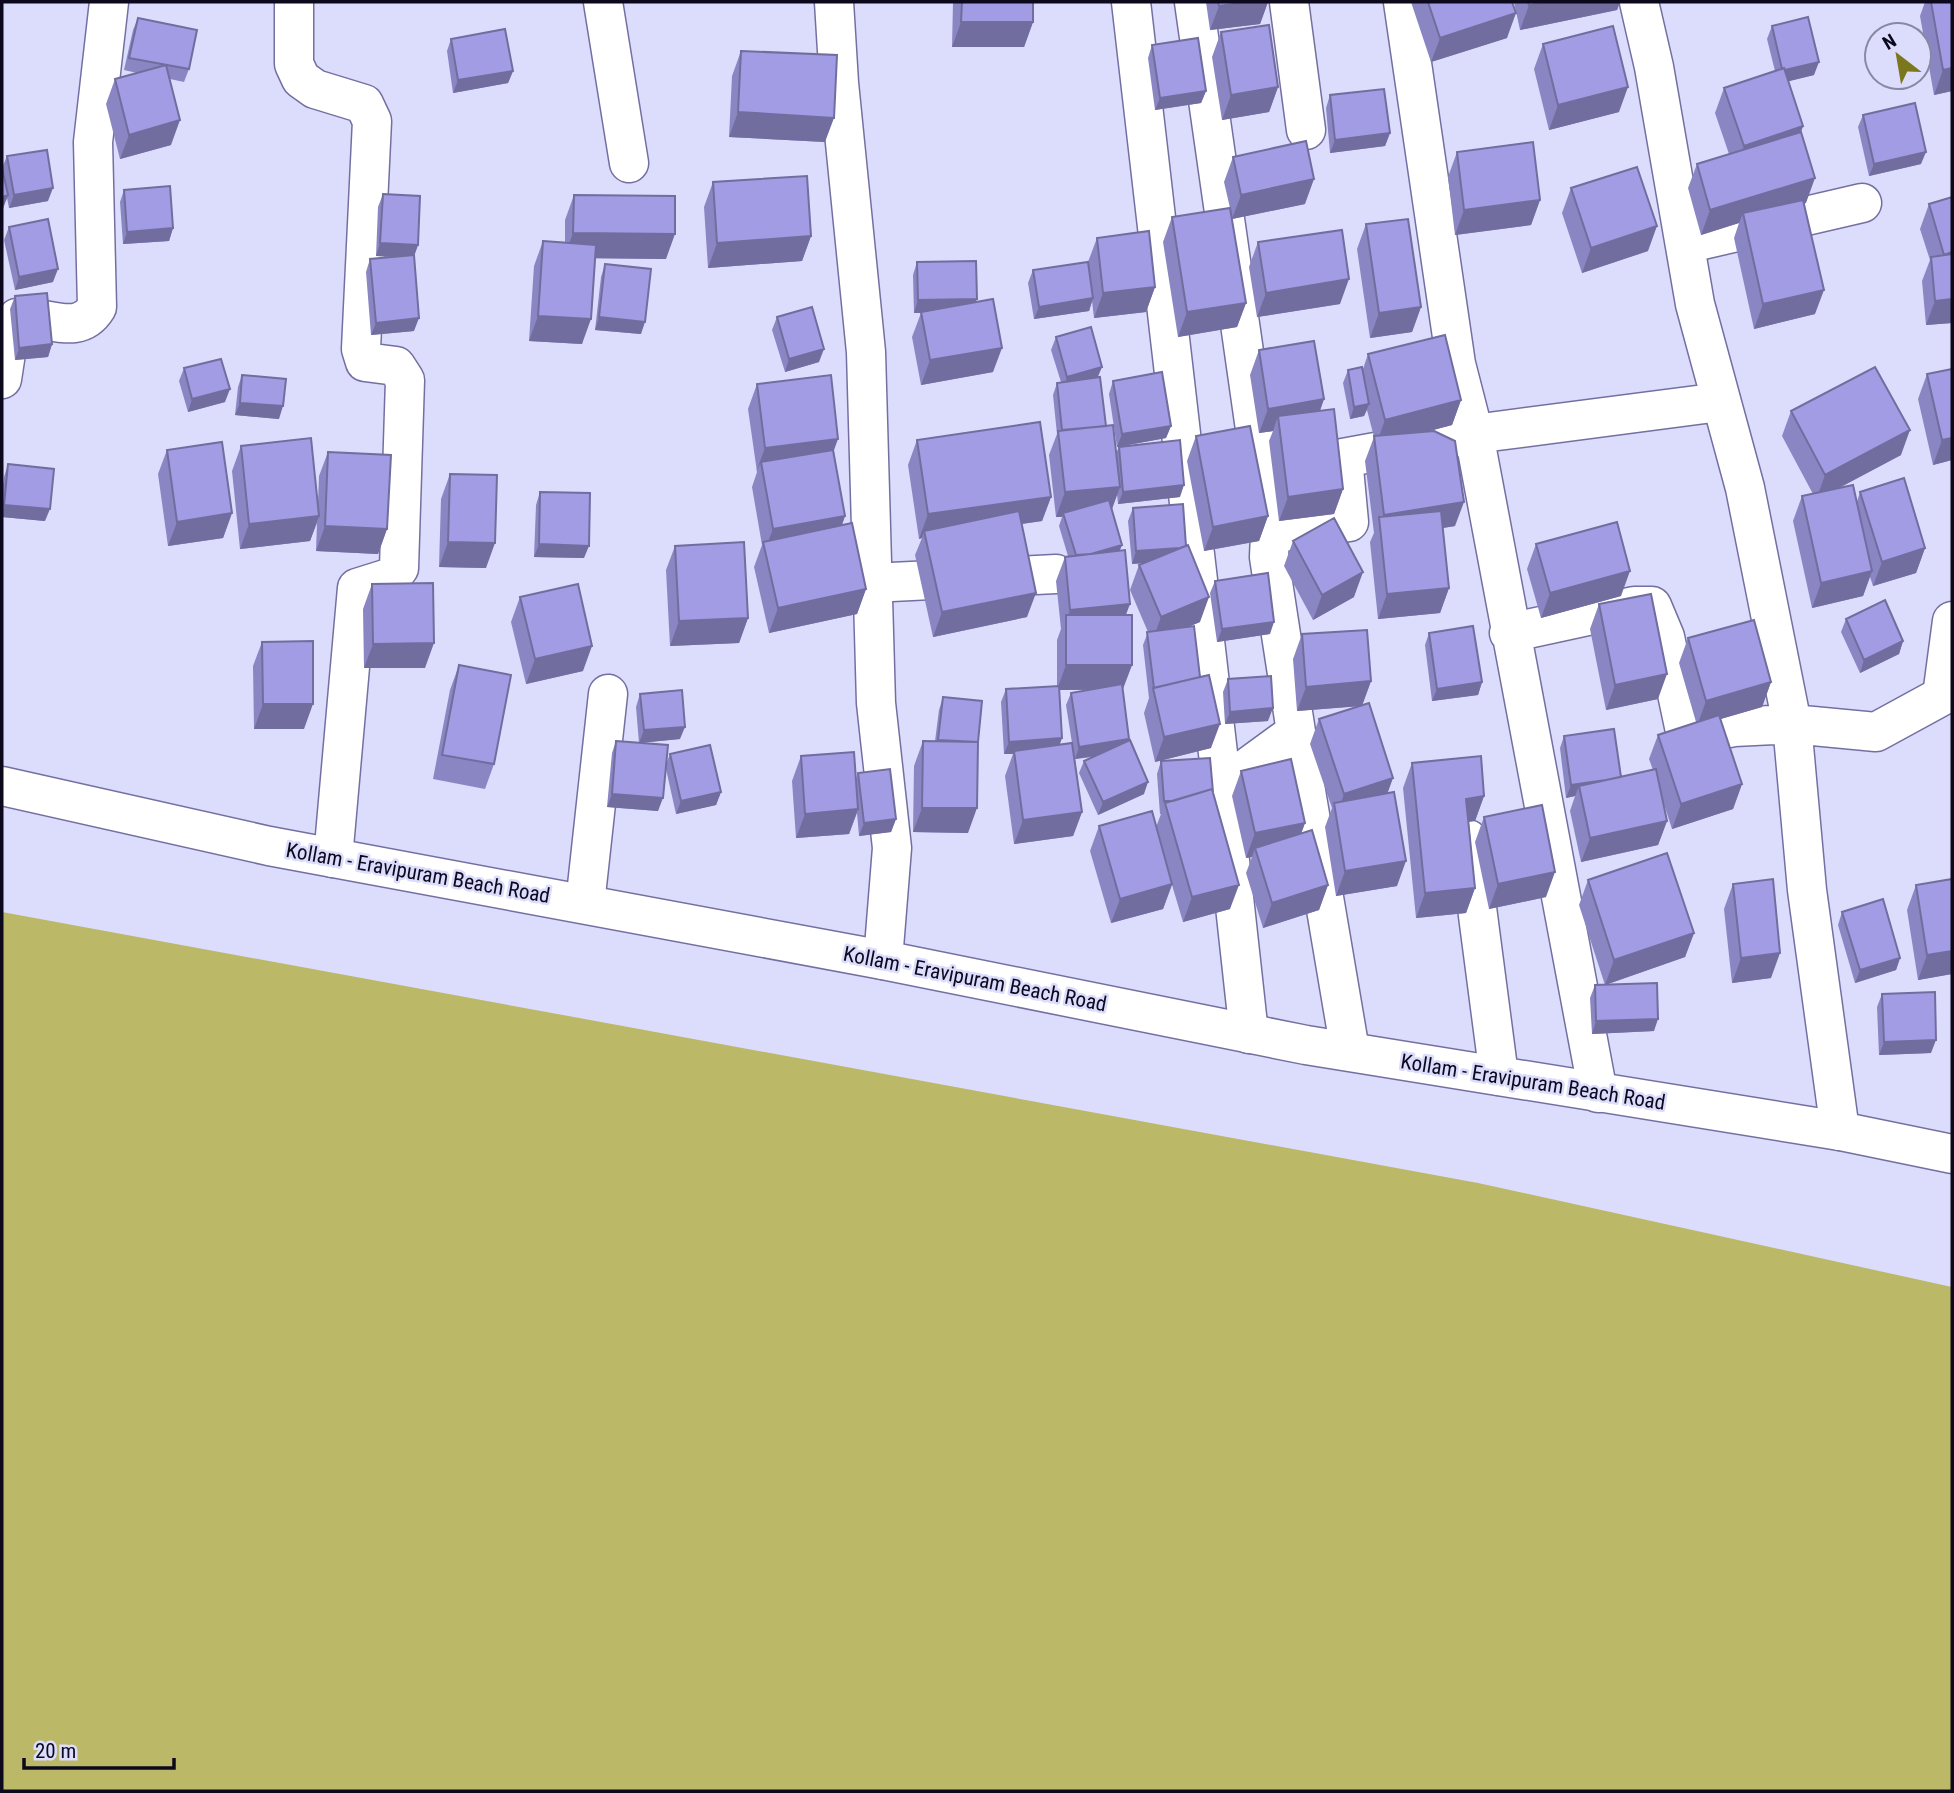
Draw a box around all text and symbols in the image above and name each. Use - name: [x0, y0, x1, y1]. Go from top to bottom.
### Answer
- north arrow: [1863, 21, 1933, 91]
- text: N: [1879, 29, 1900, 55]
- street label: Kollam - Eravipuram Beach Road: [284, 838, 552, 908]
- street label: Kollam - Eravipuram Beach Road: [841, 942, 1109, 1016]
- street label: Kollam - Eravipuram Beach Road: [1399, 1049, 1667, 1115]
- scale bar: [24, 1727, 175, 1771]
- text: 20 m: [35, 1739, 76, 1763]

